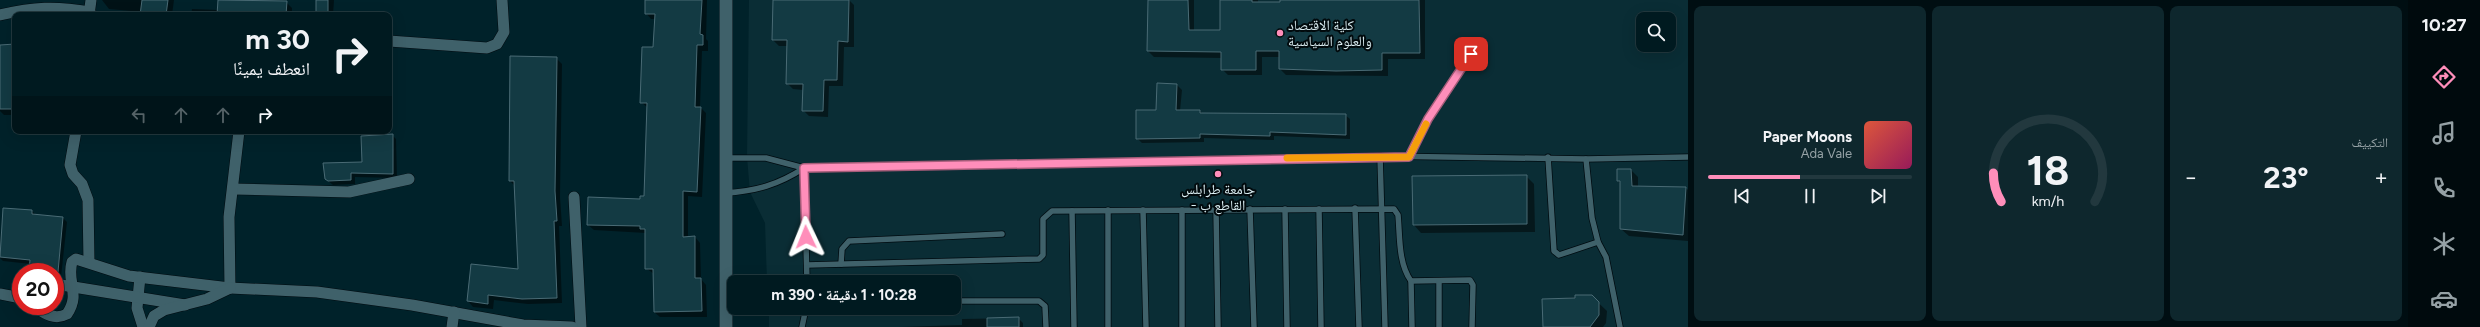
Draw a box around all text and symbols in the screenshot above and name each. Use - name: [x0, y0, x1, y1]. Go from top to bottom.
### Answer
- map controls: [1636, 12, 1676, 52]
- button: search: [1636, 12, 1676, 52]
- text: 10:27: [2421, 14, 2467, 36]
- place label: كلية الاقتصاد والعلوم السياسية: [1288, 17, 1372, 51]
- text: 30 m: [245, 22, 310, 56]
- icon: right: [324, 28, 376, 80]
- marker: كلية الاقتصاد والعلوم السياسية: [1275, 28, 1285, 38]
- pin: [1454, 37, 1488, 71]
- icon: arrive: [1460, 43, 1482, 65]
- text: انعطف يمينًا: [233, 58, 310, 80]
- icon: directions: [2430, 63, 2458, 91]
- icon: left: [128, 104, 150, 126]
- icon: ahead: [170, 104, 192, 126]
- icon: ahead: [212, 104, 234, 126]
- icon: right: [254, 104, 276, 126]
- icon: music: [2430, 119, 2458, 147]
- text: Paper Moons: [1763, 128, 1852, 146]
- text: التكييف: [2352, 135, 2388, 150]
- text: 18: [2026, 144, 2070, 194]
- text: Ada Vale: [1801, 146, 1852, 161]
- text: 23°: [2263, 159, 2309, 196]
- text: −: [2184, 164, 2198, 191]
- text: +: [2374, 164, 2388, 191]
- marker: جامعة طرابلس - القاطع ب: [1213, 169, 1223, 179]
- icon: phone: [2430, 174, 2458, 202]
- place label: جامعة طرابلس - القاطع ب: [1181, 181, 1255, 215]
- icon: previous: [1731, 185, 1753, 207]
- icon: pause: [1799, 185, 1821, 207]
- icon: next: [1867, 185, 1889, 207]
- text: km/h: [2032, 191, 2064, 209]
- position arrow: [785, 216, 827, 258]
- icon: climate: [2430, 230, 2458, 258]
- speed limit sign: 20: [12, 263, 64, 315]
- icon: car: [2430, 285, 2458, 313]
- text: 10:28 · 1 دقيقة · 390 m: [771, 286, 917, 304]

